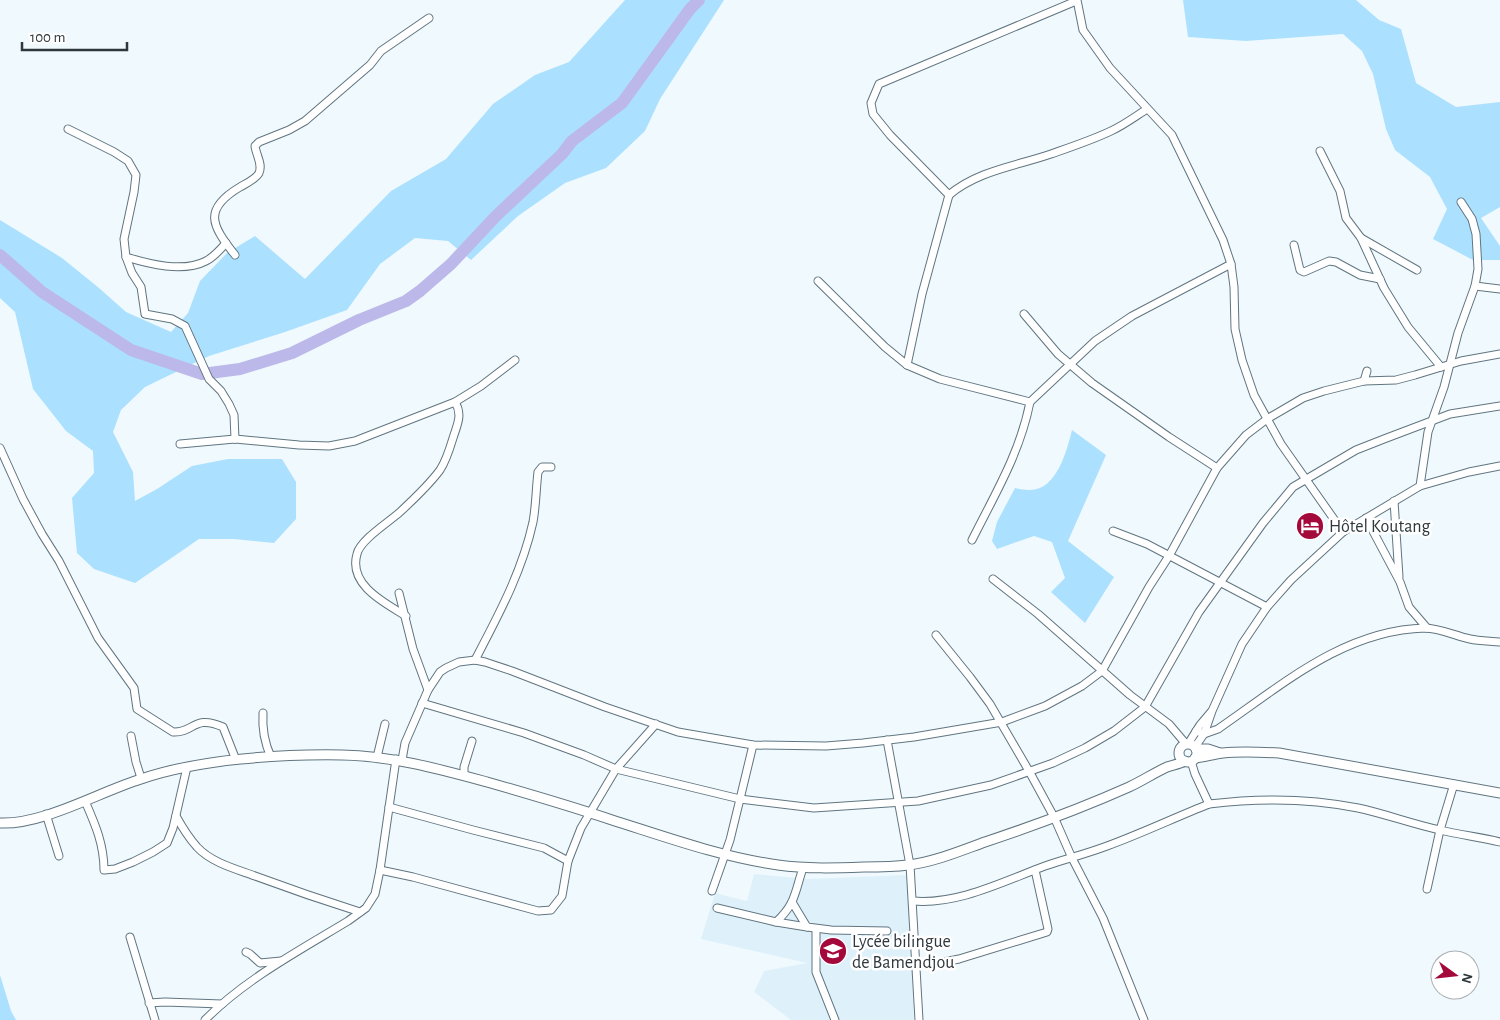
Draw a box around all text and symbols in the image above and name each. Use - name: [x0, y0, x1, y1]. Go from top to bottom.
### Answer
- scale bar: [22, 20, 128, 52]
- text: 100 m: [30, 30, 65, 45]
- hotel icon: Hôtel Koutang: [1295, 511, 1325, 541]
- place label: Hôtel Koutang: [1329, 518, 1431, 536]
- place label: Lycée bilingue de Bamendjou: [852, 933, 955, 972]
- school or university icon: Lycée bilingue de Bamendjou: [818, 936, 848, 966]
- north arrow: [1430, 950, 1480, 1000]
- text: N: [1459, 972, 1475, 985]

